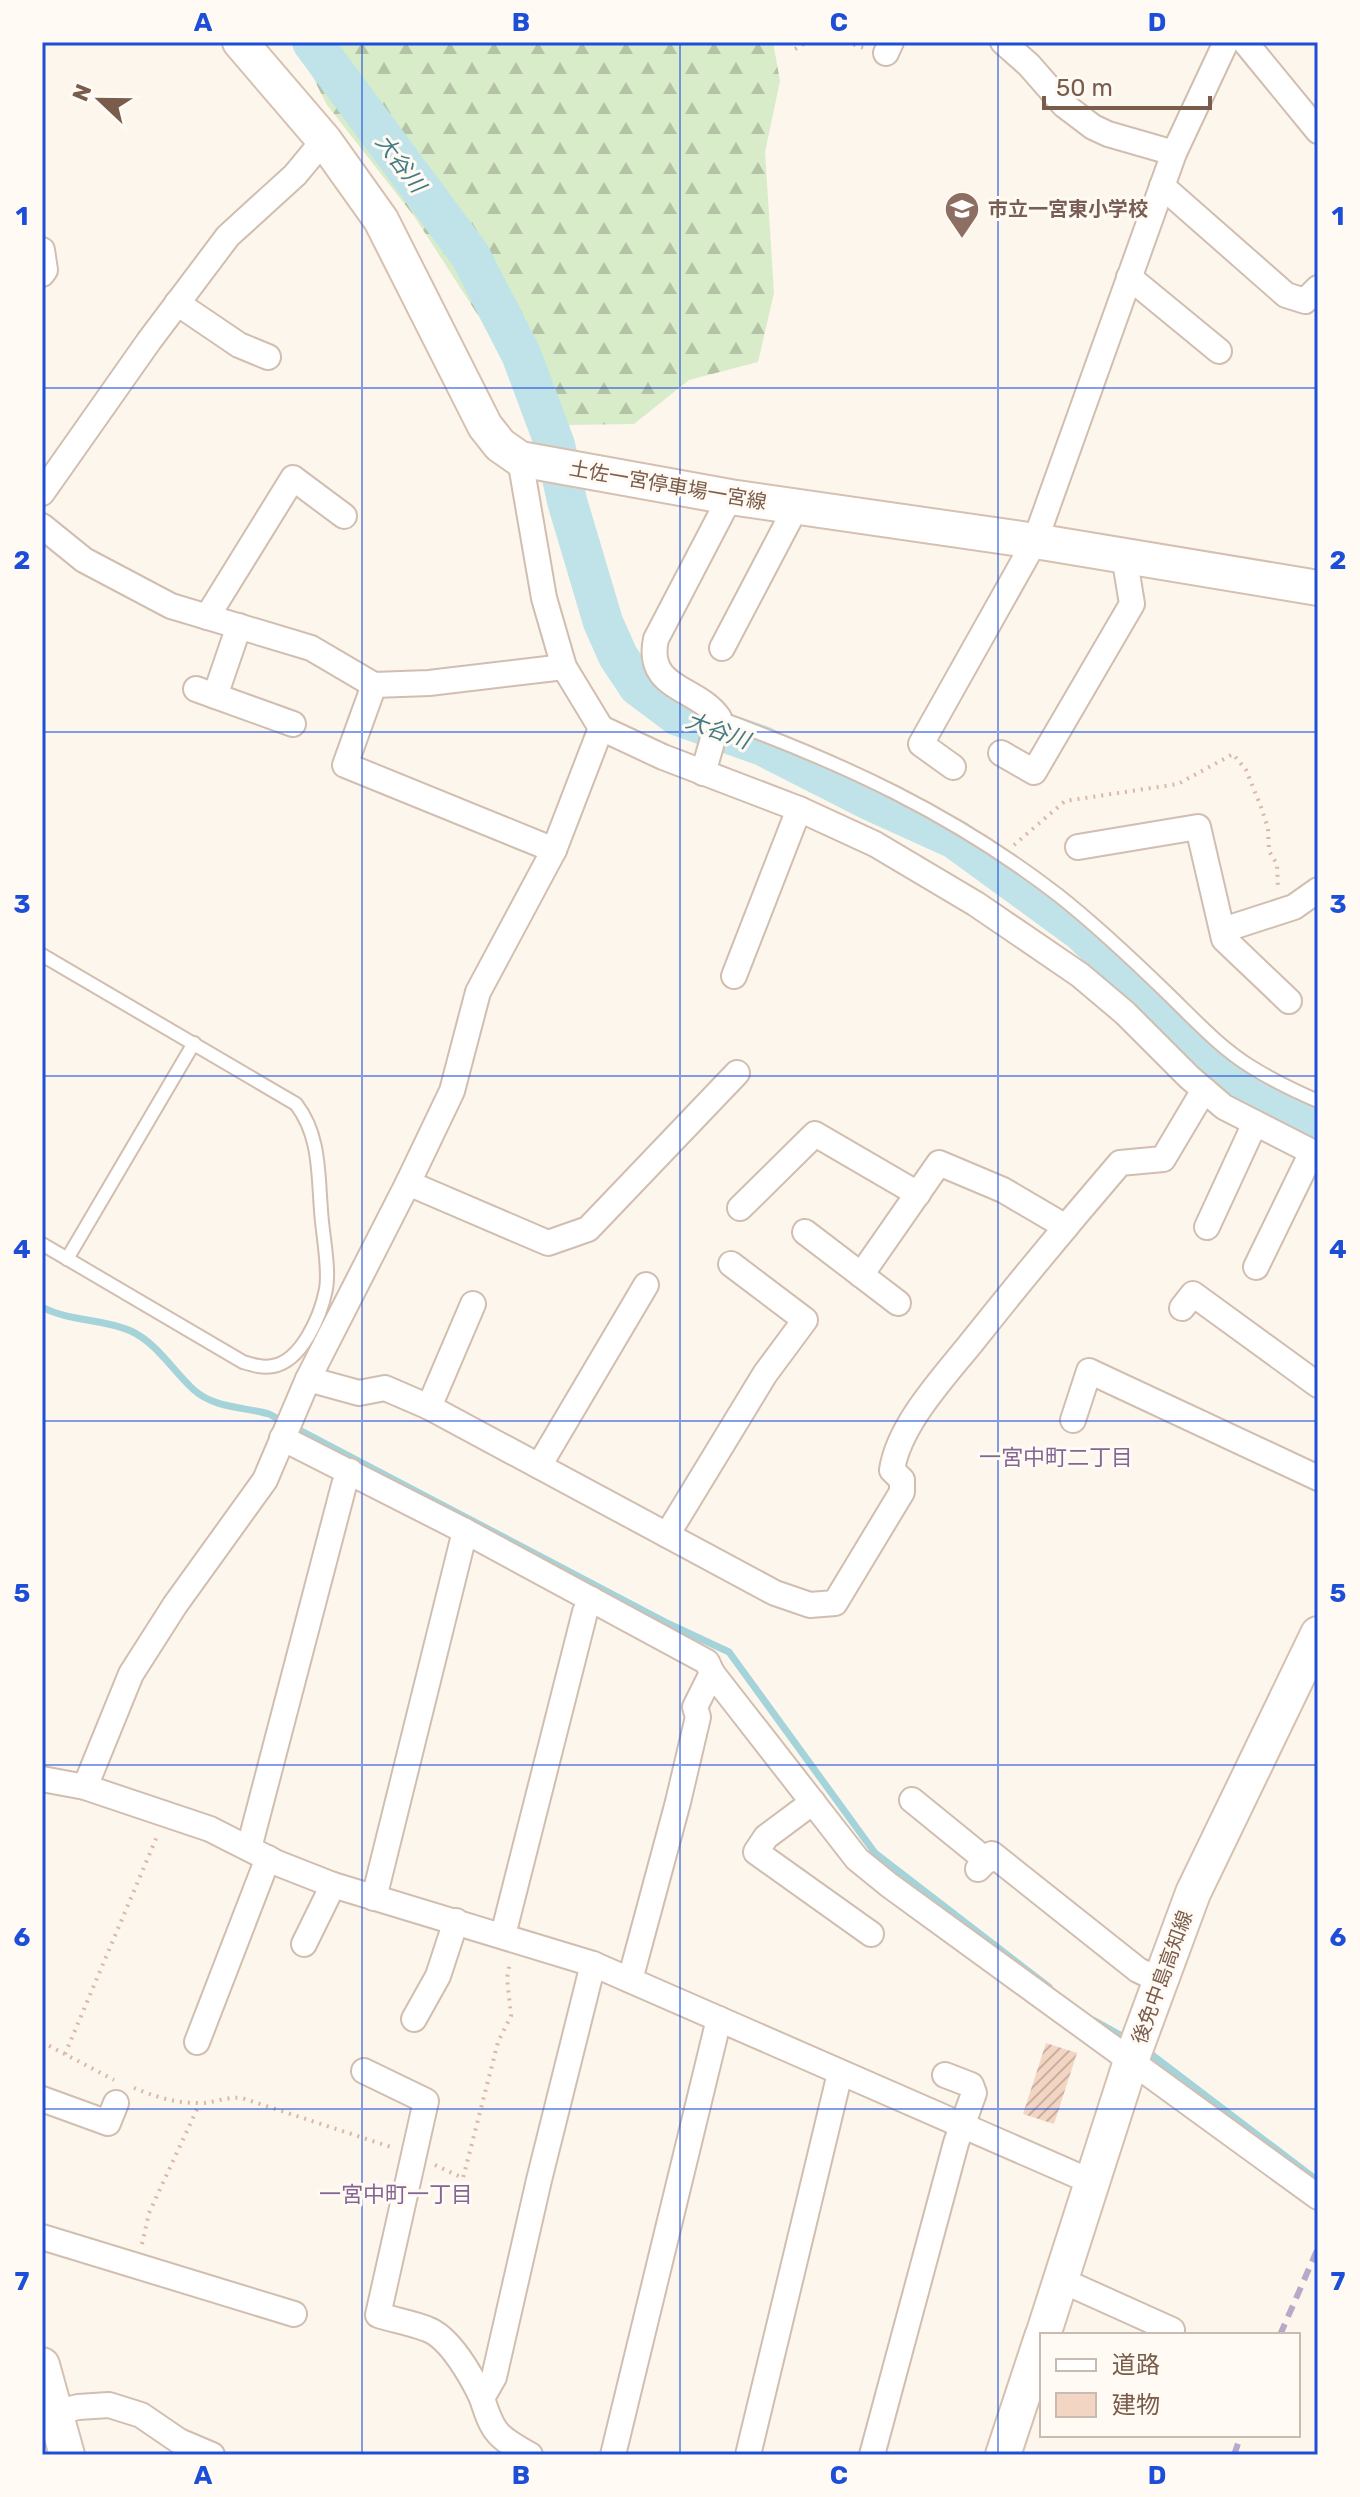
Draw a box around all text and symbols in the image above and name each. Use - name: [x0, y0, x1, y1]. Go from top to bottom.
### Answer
- text: A: [194, 7, 213, 38]
- text: B: [512, 7, 530, 38]
- text: C: [830, 7, 848, 38]
- text: D: [1148, 7, 1166, 38]
- north arrow: [60, 60, 140, 140]
- scale bar: [1044, 60, 1210, 110]
- text: 50 m: [1056, 74, 1113, 102]
- text: N: [66, 80, 97, 105]
- water label: 大谷川: [370, 129, 432, 199]
- school or university icon: 市立一宮東小学校: [943, 190, 981, 240]
- place label: 市立一宮東小学校: [988, 197, 1148, 221]
- text: 1: [16, 201, 28, 232]
- text: 1: [1332, 201, 1344, 232]
- street label: 土佐一宮停車場一宮線: [567, 456, 769, 514]
- text: 2: [14, 545, 30, 576]
- text: 2: [1330, 545, 1346, 576]
- water label: 大谷川: [682, 706, 755, 755]
- text: 3: [13, 889, 31, 920]
- text: 3: [1329, 889, 1347, 920]
- text: 4: [13, 1234, 31, 1265]
- text: 4: [1329, 1234, 1347, 1265]
- district label: 一宮中町二丁目: [979, 1444, 1133, 1471]
- text: 5: [14, 1578, 30, 1609]
- text: 5: [1330, 1578, 1346, 1609]
- street label: 後免中島高知線: [1127, 1907, 1197, 2047]
- text: 6: [14, 1922, 31, 1953]
- text: 6: [1330, 1922, 1347, 1953]
- district label: 一宮中町一丁目: [319, 2181, 473, 2208]
- text: 7: [15, 2266, 30, 2297]
- text: 7: [1331, 2266, 1346, 2297]
- legend: [1040, 2333, 1300, 2437]
- text: 道路: [1112, 2351, 1160, 2379]
- text: 建物: [1112, 2391, 1160, 2419]
- text: A: [194, 2460, 213, 2491]
- text: B: [512, 2460, 530, 2491]
- text: C: [830, 2460, 848, 2491]
- text: D: [1148, 2460, 1166, 2491]

